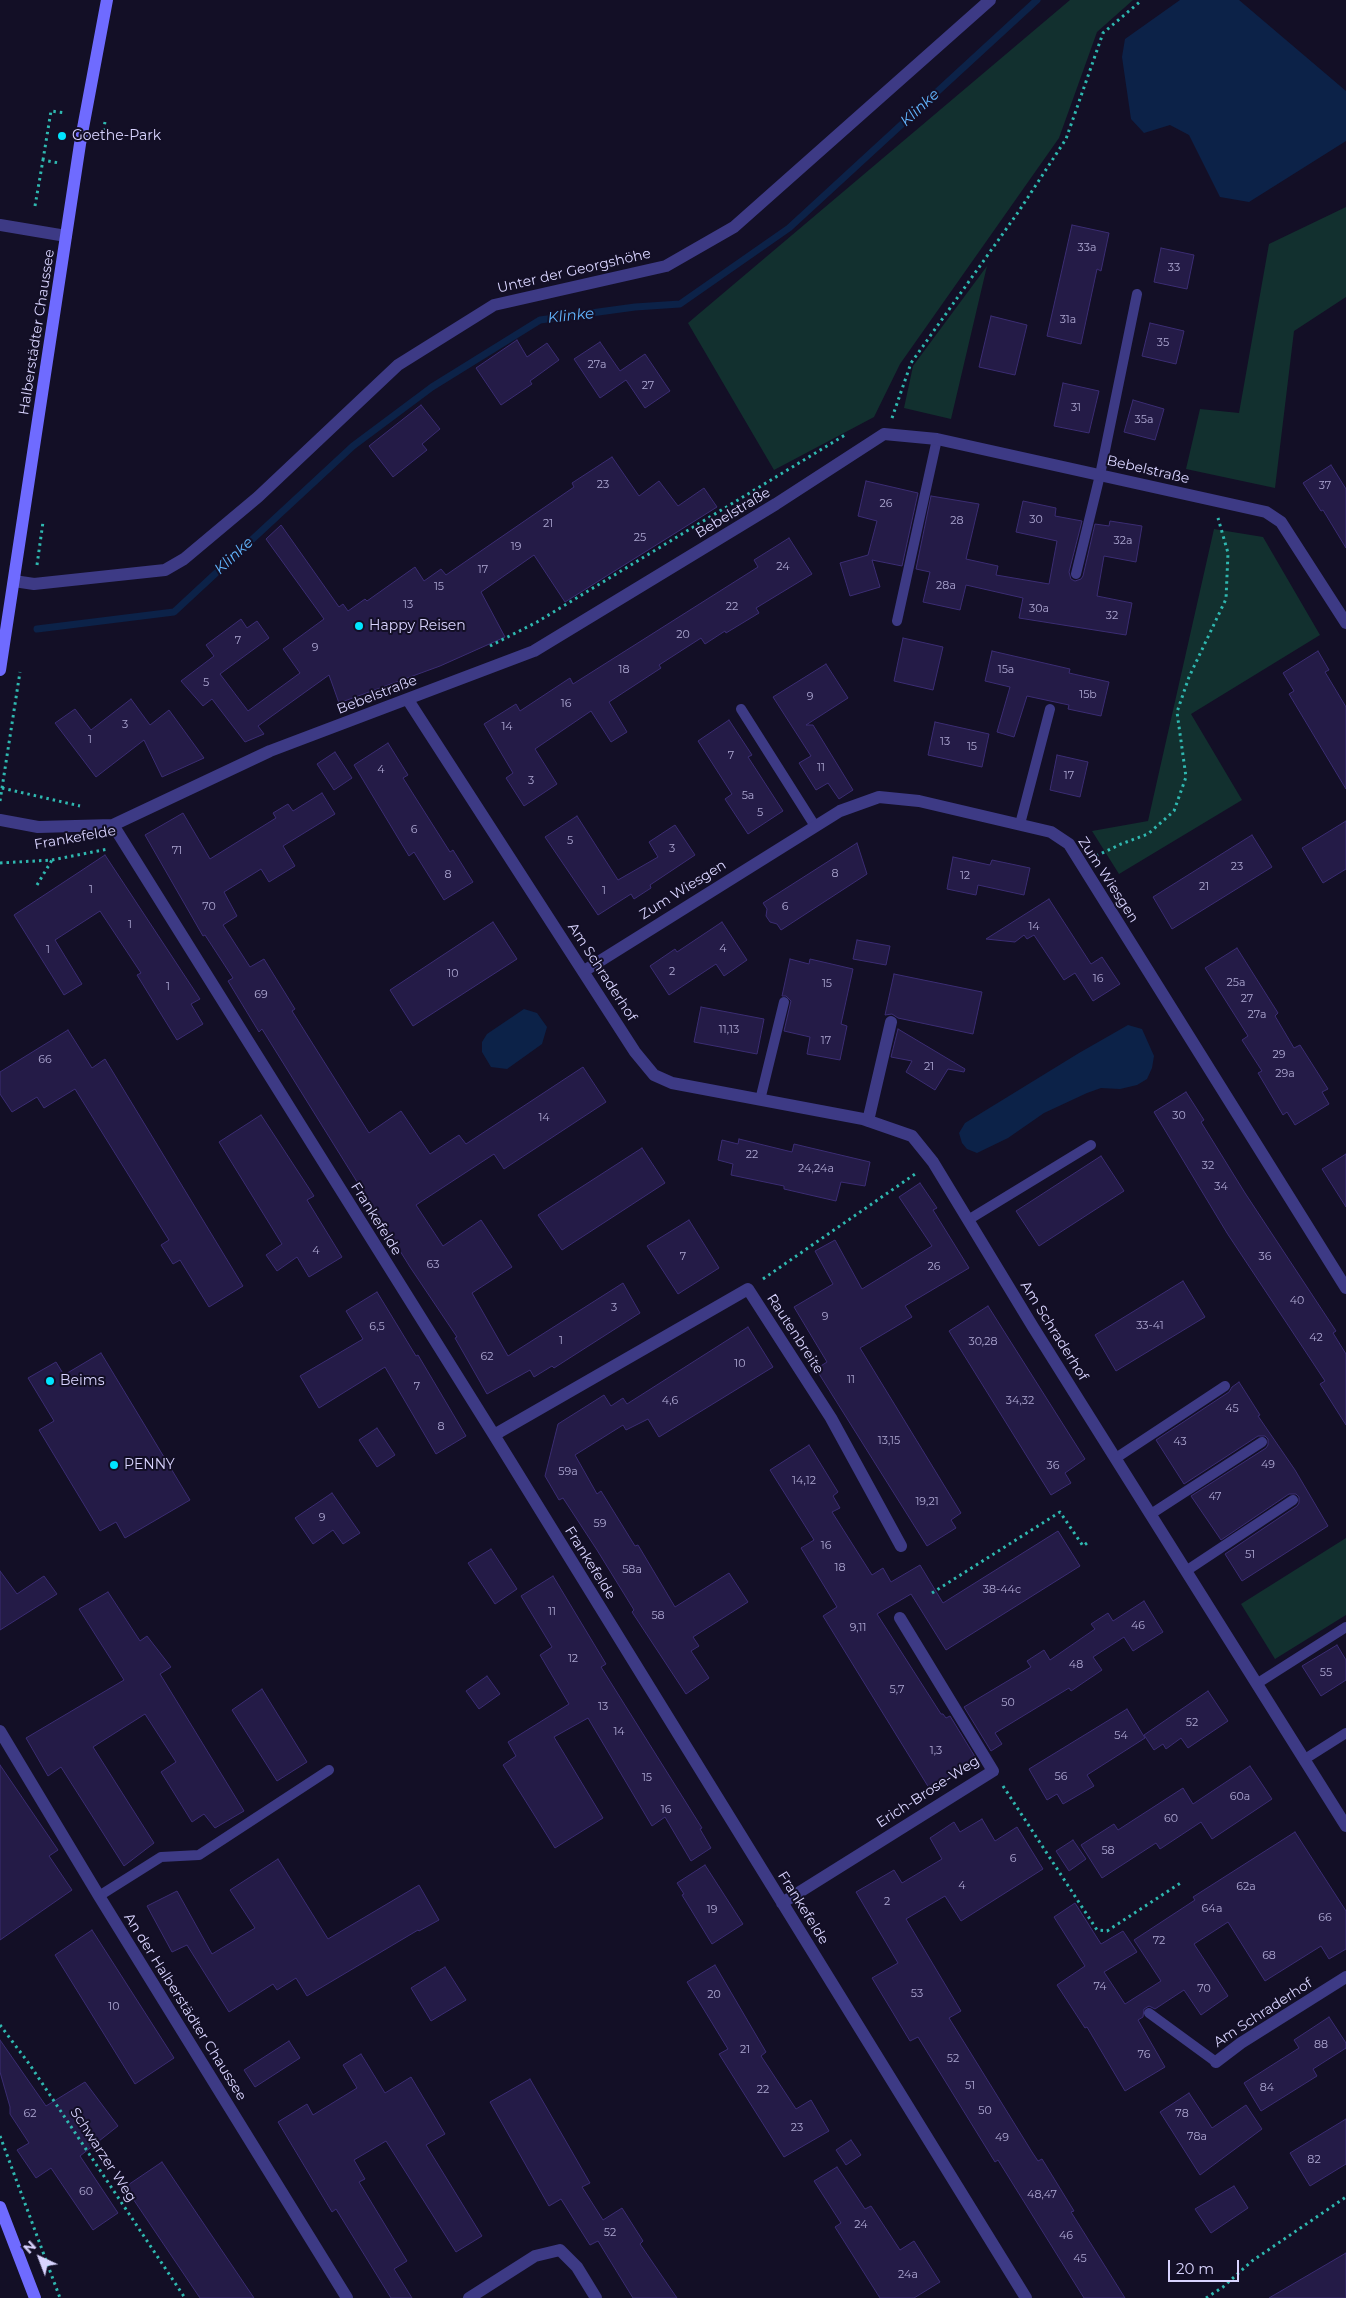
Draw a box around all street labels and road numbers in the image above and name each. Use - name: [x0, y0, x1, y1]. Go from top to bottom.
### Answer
- street label: Unter der Georgshöhe: [496, 245, 652, 297]
- street label: Halberstädter Chaussee: [16, 248, 58, 416]
- street label: Bebelstraße: [1105, 452, 1191, 488]
- street label: Bebelstraße: [693, 484, 773, 542]
- street label: Bebelstraße: [335, 672, 419, 718]
- street label: Frankefelde: [33, 823, 117, 853]
- street label: Zum Wiesgen: [1074, 834, 1142, 926]
- street label: Zum Wiesgen: [637, 857, 729, 923]
- street label: Am Schraderhof: [564, 920, 640, 1024]
- street label: Frankefelde: [347, 1179, 405, 1259]
- street label: Am Schraderhof: [1017, 1278, 1091, 1384]
- street label: Rautenbreite: [763, 1291, 827, 1377]
- street label: Frankefelde: [561, 1523, 619, 1603]
- street label: Erich-Brose-Weg: [873, 1752, 983, 1832]
- street label: Frankefelde: [774, 1868, 832, 1948]
- street label: An der Halberstädter Chaussee: [120, 1910, 250, 2104]
- street label: Am Schraderhof: [1211, 1975, 1315, 2051]
- street label: Schwarzer Weg: [66, 2105, 140, 2205]

